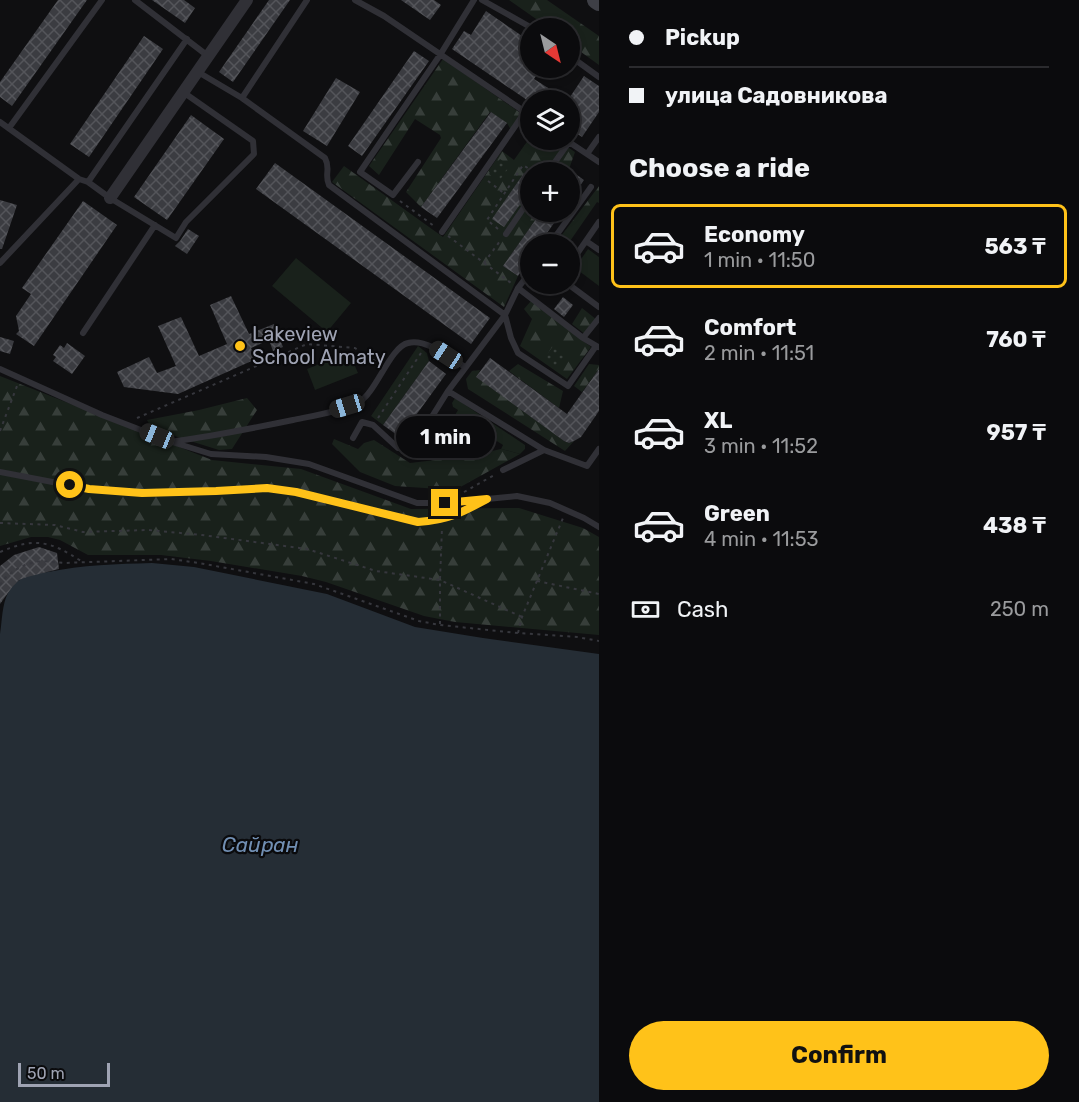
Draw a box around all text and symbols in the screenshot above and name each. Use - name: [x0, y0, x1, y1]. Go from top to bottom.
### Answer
- north arrow: [520, 18, 580, 78]
- map controls: [520, 18, 580, 294]
- text: Pickup: [665, 24, 740, 51]
- text: улица Садовникова: [665, 82, 887, 109]
- button: layers: [520, 90, 580, 150]
- text: Choose a ride: [629, 152, 810, 184]
- button: +: [520, 162, 580, 222]
- icon: car: [632, 219, 686, 273]
- text: Economy: [704, 221, 805, 248]
- text: 563 ₸: [984, 233, 1046, 260]
- button: −: [520, 234, 580, 294]
- text: 1 min · 11:50: [704, 248, 815, 272]
- icon: car: [632, 312, 686, 366]
- text: Comfort: [704, 314, 796, 341]
- place label: Lakeview School Almaty: [252, 322, 386, 369]
- text: 760 ₸: [986, 326, 1046, 353]
- car: [426, 338, 466, 372]
- marker: Lakeview School Almaty: [233, 339, 247, 353]
- text: 2 min · 11:51: [704, 341, 814, 365]
- car: [327, 392, 367, 420]
- icon: car: [632, 405, 686, 459]
- text: XL: [704, 407, 732, 434]
- callout: 1 min: [396, 416, 494, 458]
- text: 957 ₸: [987, 419, 1046, 446]
- car: [137, 421, 177, 451]
- text: 1 min: [420, 425, 471, 449]
- text: 3 min · 11:52: [704, 434, 818, 458]
- route start: [56, 471, 83, 498]
- route end: [431, 489, 458, 516]
- icon: car: [632, 498, 686, 552]
- text: Green: [704, 500, 770, 527]
- text: 438 ₸: [983, 512, 1046, 539]
- text: 4 min · 11:53: [704, 527, 819, 551]
- icon: cash: [629, 593, 662, 626]
- text: Cash: [677, 596, 728, 623]
- text: 250 m: [990, 597, 1049, 621]
- water label: Сайран: [222, 832, 298, 857]
- button: Confirm: [629, 1021, 1049, 1090]
- scale bar: [18, 1060, 110, 1088]
- text: 50 m: [27, 1064, 65, 1083]

